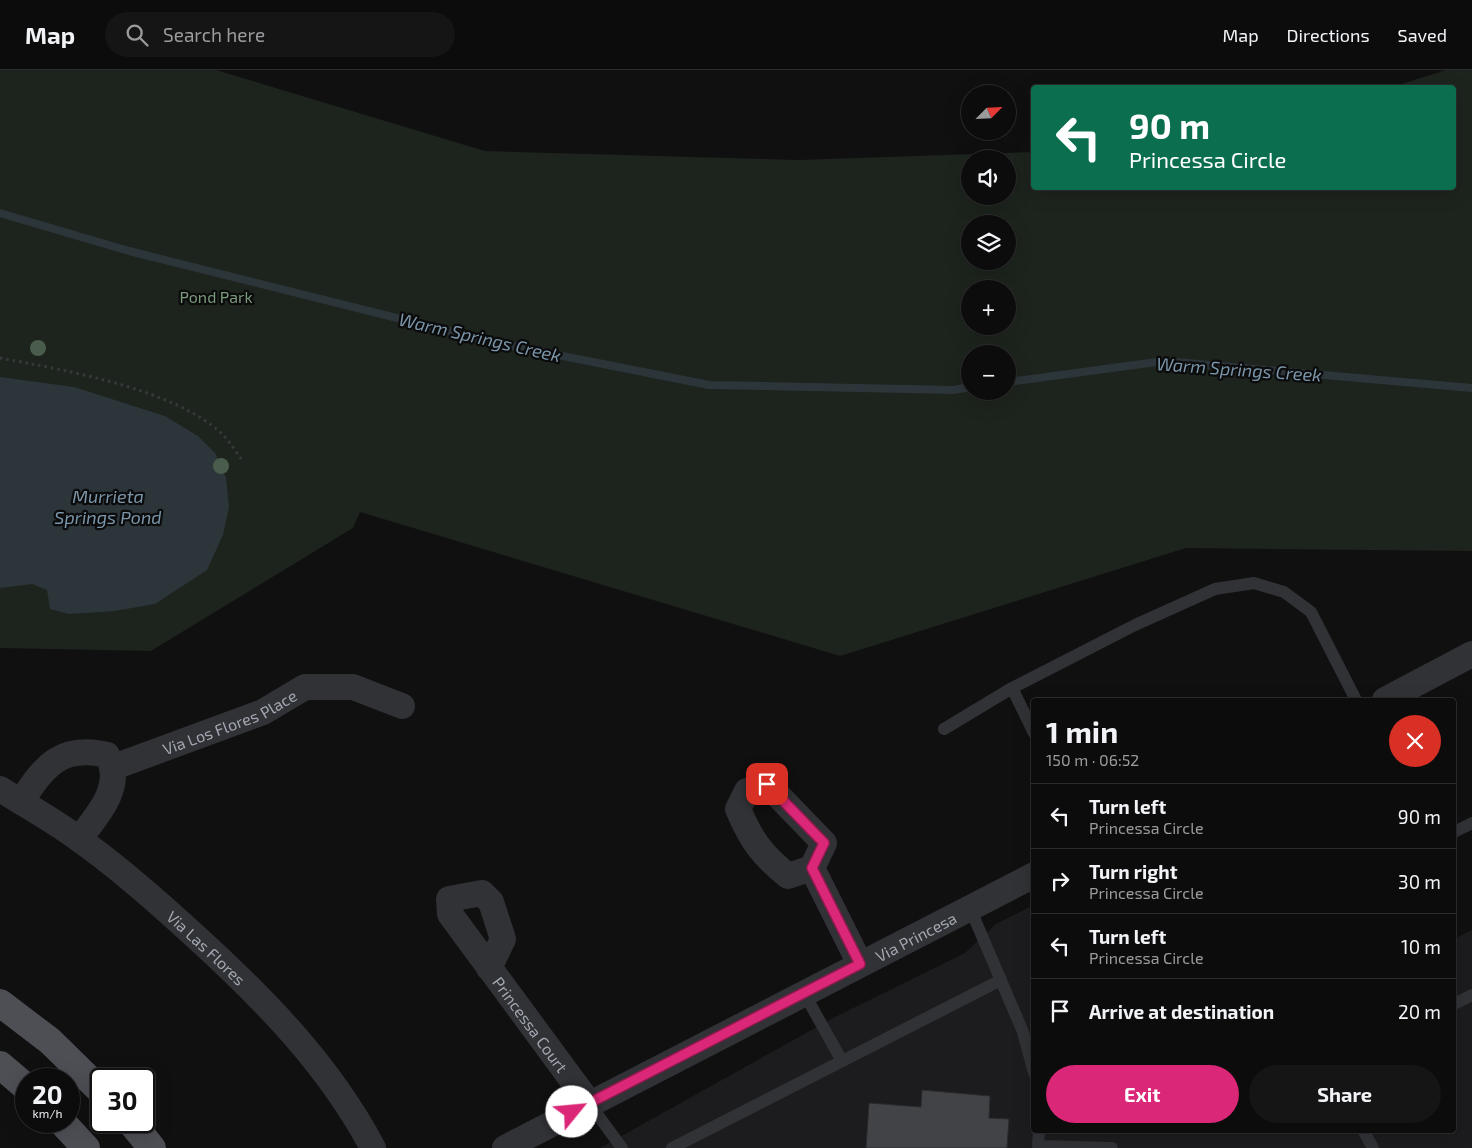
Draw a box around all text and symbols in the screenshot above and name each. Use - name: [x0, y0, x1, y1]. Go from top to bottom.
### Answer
- search box: [105, 12, 455, 57]
- text: Map: [25, 20, 75, 49]
- icon: search: [123, 21, 151, 49]
- text: Search here: [163, 23, 265, 46]
- text: Map: [1222, 24, 1259, 46]
- text: Directions: [1287, 24, 1370, 46]
- text: Saved: [1398, 24, 1447, 46]
- north arrow: [961, 85, 1016, 140]
- map controls: [961, 85, 1016, 400]
- text: 90 m: [1129, 104, 1210, 146]
- icon: left: [1046, 105, 1111, 170]
- text: Princessa Circle: [1129, 146, 1286, 172]
- button: sound: [961, 150, 1016, 205]
- button: layers: [961, 215, 1016, 270]
- button: +: [961, 280, 1016, 335]
- park label: Pond Park: [179, 287, 253, 306]
- water label: Warm Springs Creek: [397, 308, 563, 366]
- button: −: [961, 345, 1016, 400]
- water label: Warm Springs Creek: [1156, 352, 1322, 386]
- water label: Murrieta Springs Pond: [54, 485, 162, 528]
- street label: Via Los Flores Place: [160, 685, 300, 758]
- text: 1 min: [1046, 713, 1118, 749]
- button: close: [1389, 715, 1441, 767]
- text: 150 m · 06:52: [1046, 750, 1139, 769]
- pin: [746, 763, 788, 805]
- icon: arrive: [753, 770, 781, 798]
- text: Turn left: [1089, 795, 1166, 818]
- icon: left: [1046, 802, 1074, 830]
- text: 90 m: [1398, 805, 1441, 828]
- text: Princessa Circle: [1089, 818, 1203, 837]
- text: Turn right: [1089, 860, 1177, 883]
- icon: right: [1046, 867, 1074, 895]
- text: 30 m: [1398, 870, 1441, 893]
- text: Princessa Circle: [1089, 883, 1203, 902]
- street label: Via Las Flores: [164, 906, 250, 988]
- street label: Via Princesa: [872, 907, 959, 965]
- text: Turn left: [1089, 925, 1166, 948]
- icon: left: [1046, 932, 1074, 960]
- text: 10 m: [1401, 935, 1441, 958]
- text: Princessa Circle: [1089, 948, 1203, 967]
- street label: Princessa Court: [490, 973, 572, 1076]
- icon: arrive: [1046, 997, 1074, 1025]
- text: Arrive at destination: [1089, 1000, 1274, 1023]
- text: 20 m: [1398, 1000, 1441, 1023]
- button: Exit: [1046, 1065, 1239, 1123]
- button: Share: [1249, 1065, 1441, 1123]
- speed limit sign: 30: [90, 1068, 155, 1133]
- text: 20: [32, 1079, 63, 1109]
- position arrow: [545, 1085, 597, 1137]
- text: km/h: [33, 1106, 62, 1120]

